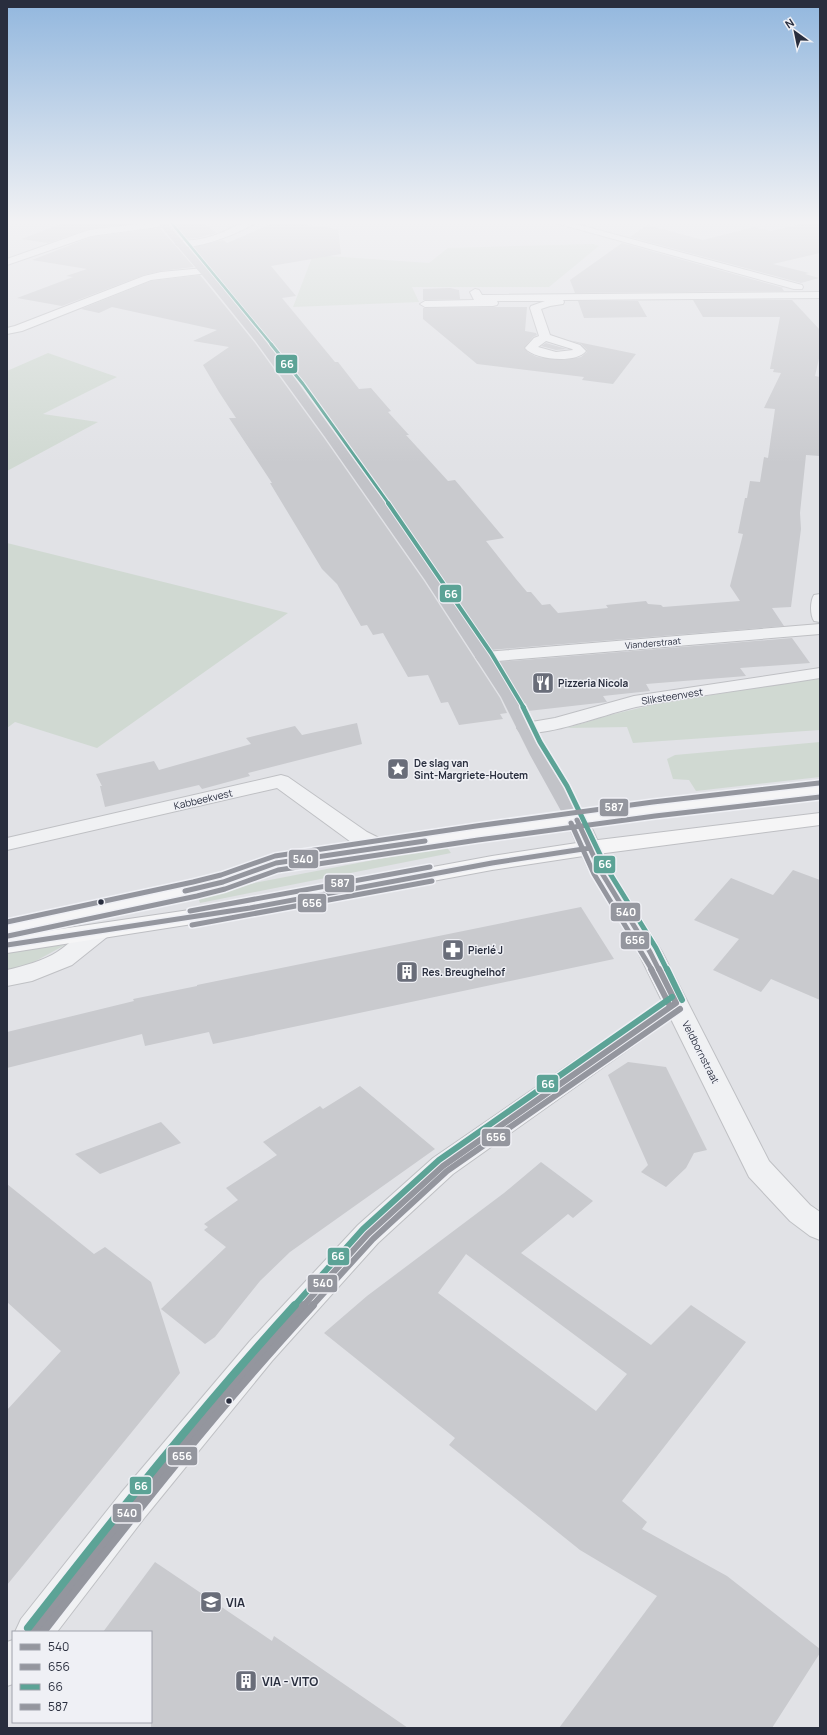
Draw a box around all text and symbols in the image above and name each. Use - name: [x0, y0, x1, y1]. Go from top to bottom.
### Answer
- north arrow: [775, 12, 815, 52]
- text: N: [782, 15, 797, 32]
- line badge: 66: [275, 354, 298, 374]
- text: 66: [280, 356, 294, 371]
- line badge: 66: [439, 584, 462, 603]
- text: 66: [444, 586, 458, 601]
- street label: Vianderstraat: [624, 634, 682, 652]
- restaurant icon: Pizzeria Nicola: [530, 670, 556, 696]
- place label: Pizzeria Nicola: [558, 676, 629, 690]
- street label: Sliksteenvest: [640, 684, 704, 708]
- place icon: De slag van Sint-Margriete-Houtem: [385, 756, 411, 782]
- place label: De slag van Sint-Margriete-Houtem: [414, 756, 528, 782]
- street label: Kabbeekvest: [172, 785, 234, 813]
- line badge: 587: [599, 798, 629, 817]
- text: 587: [604, 799, 624, 814]
- line badge: 540: [288, 849, 319, 869]
- text: 540: [293, 851, 313, 866]
- line badge: 66: [593, 855, 616, 874]
- text: 66: [598, 856, 612, 871]
- line badge: 587: [324, 874, 355, 893]
- text: 587: [330, 875, 350, 890]
- line badge: 656: [297, 893, 327, 913]
- text: 656: [302, 895, 322, 910]
- unlabelled marker: [96, 897, 106, 907]
- line badge: 540: [610, 902, 641, 922]
- text: 540: [616, 904, 636, 919]
- line badge: 656: [620, 931, 650, 950]
- text: 656: [625, 932, 645, 947]
- pharmacy icon: Pierlé J: [440, 937, 466, 963]
- place label: Pierlé J: [468, 943, 503, 957]
- building icon: Res. Breughelhof: [394, 959, 420, 985]
- place label: Res. Breughelhof: [422, 965, 505, 979]
- street label: Veldbornstraat: [679, 1018, 723, 1086]
- line badge: 66: [536, 1074, 559, 1093]
- text: 66: [541, 1076, 555, 1091]
- line badge: 656: [481, 1128, 511, 1147]
- text: 656: [486, 1129, 506, 1144]
- line badge: 66: [327, 1247, 350, 1266]
- text: 66: [331, 1248, 345, 1263]
- line badge: 540: [307, 1274, 338, 1293]
- text: 540: [313, 1275, 333, 1290]
- unlabelled marker: [224, 1396, 234, 1406]
- line badge: 656: [167, 1446, 198, 1466]
- text: 656: [172, 1448, 192, 1463]
- line badge: 66: [129, 1476, 152, 1495]
- text: 66: [134, 1478, 148, 1493]
- line badge: 540: [112, 1503, 142, 1523]
- text: 540: [117, 1505, 137, 1520]
- school or university icon: VIA: [198, 1589, 224, 1615]
- place label: VIA: [226, 1594, 245, 1611]
- legend: [12, 1631, 152, 1723]
- text: 540: [48, 1638, 69, 1655]
- text: 656: [48, 1658, 70, 1675]
- building icon: VIA - VITO: [233, 1668, 259, 1694]
- place label: VIA - VITO: [262, 1673, 318, 1690]
- text: 66: [48, 1678, 63, 1695]
- text: 587: [48, 1698, 68, 1715]

